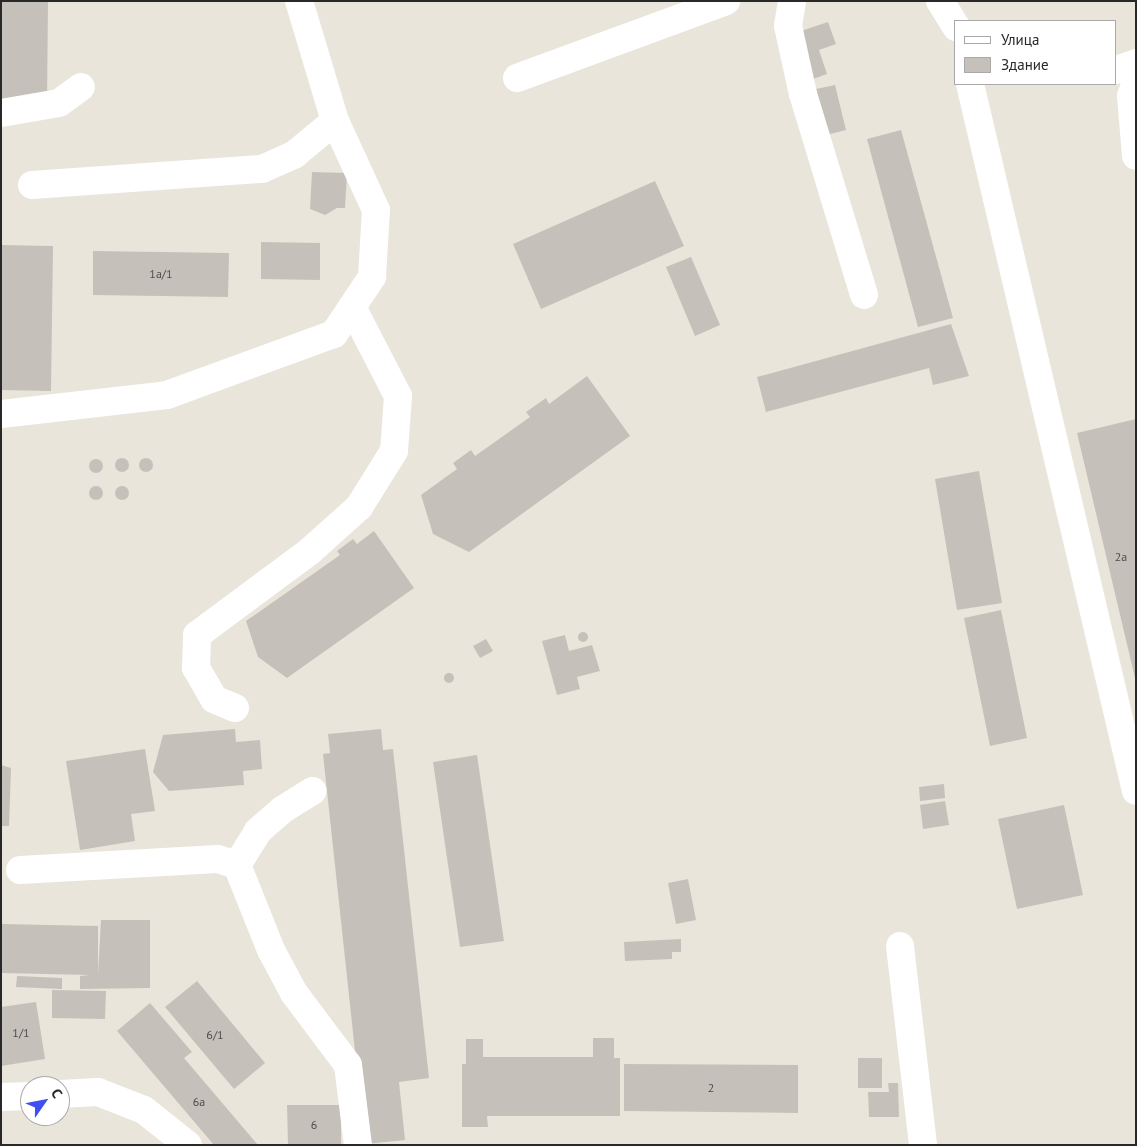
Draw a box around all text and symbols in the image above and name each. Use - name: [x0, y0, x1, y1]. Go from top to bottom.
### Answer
- legend: [954, 20, 1117, 85]
- text: Улица: [1001, 30, 1039, 49]
- text: Здание: [1001, 55, 1049, 74]
- house number: 1а/1: [149, 267, 173, 281]
- house number: 2а: [1115, 550, 1127, 564]
- house number: 1/1: [12, 1026, 30, 1040]
- house number: 6/1: [206, 1028, 224, 1042]
- north arrow: [20, 1076, 70, 1126]
- house number: 2: [708, 1081, 714, 1095]
- text: С: [47, 1085, 66, 1102]
- house number: 6а: [193, 1095, 205, 1109]
- house number: 6: [311, 1118, 317, 1132]

